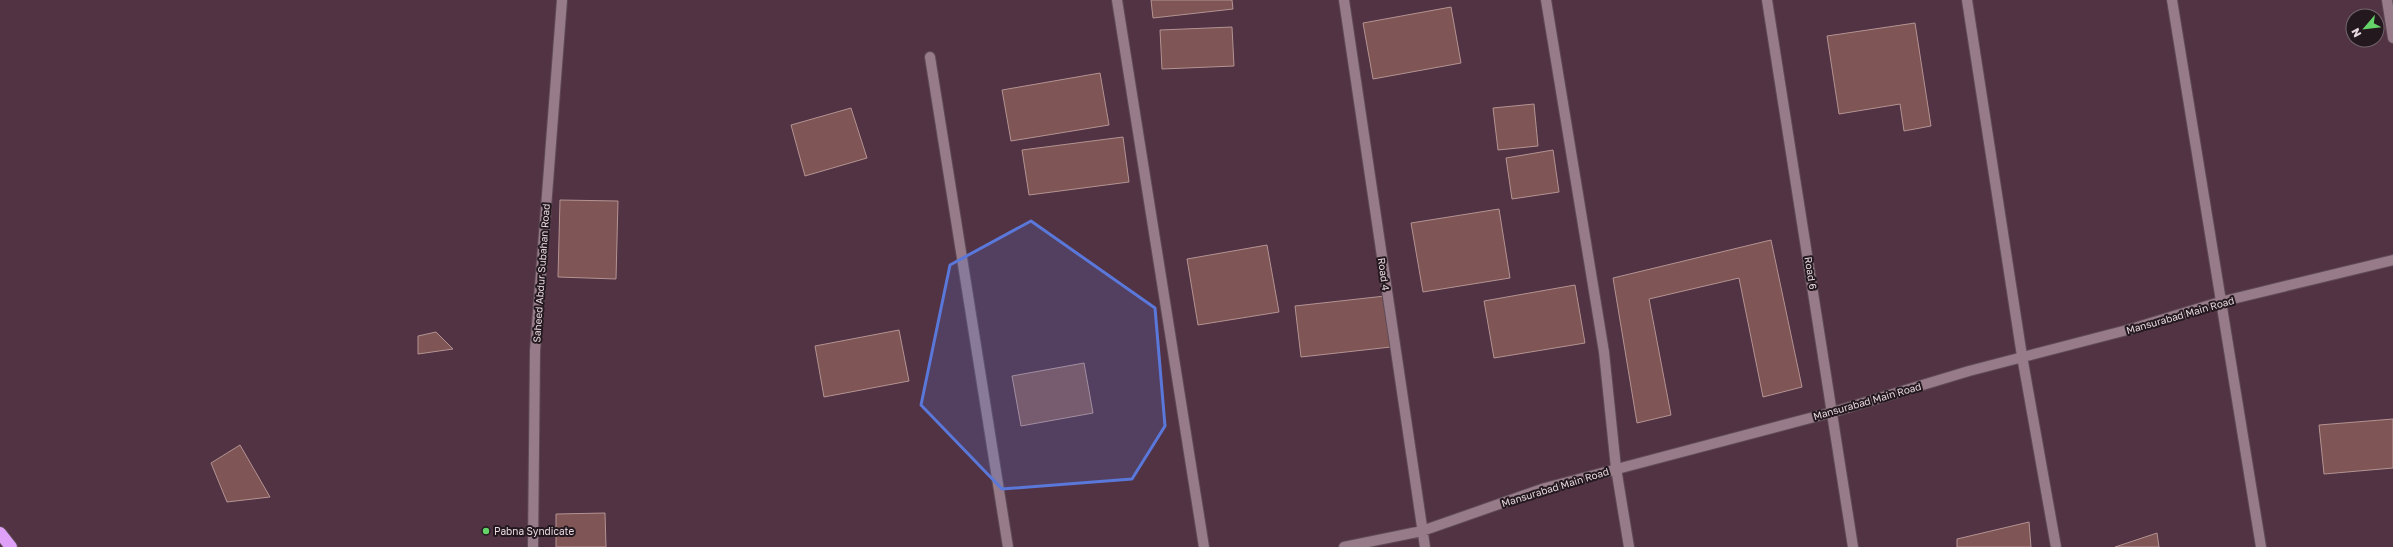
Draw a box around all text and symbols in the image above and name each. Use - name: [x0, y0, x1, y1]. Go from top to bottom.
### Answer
- north arrow: [2345, 8, 2385, 48]
- text: N: [2348, 26, 2363, 40]
- street label: Saheed Abdur Subahan Road: [530, 203, 552, 343]
- street label: Road 6: [1802, 256, 1820, 290]
- street label: Road 4: [1376, 257, 1392, 291]
- street label: Mansurabad Main Road: [2125, 294, 2235, 336]
- street label: Mansurabad Main Road: [1812, 380, 1922, 422]
- street label: Mansurabad Main Road: [1500, 465, 1610, 509]
- place label: Pabna Syndicate: [494, 525, 574, 537]
- marker: Pabna Syndicate: [481, 526, 491, 536]

